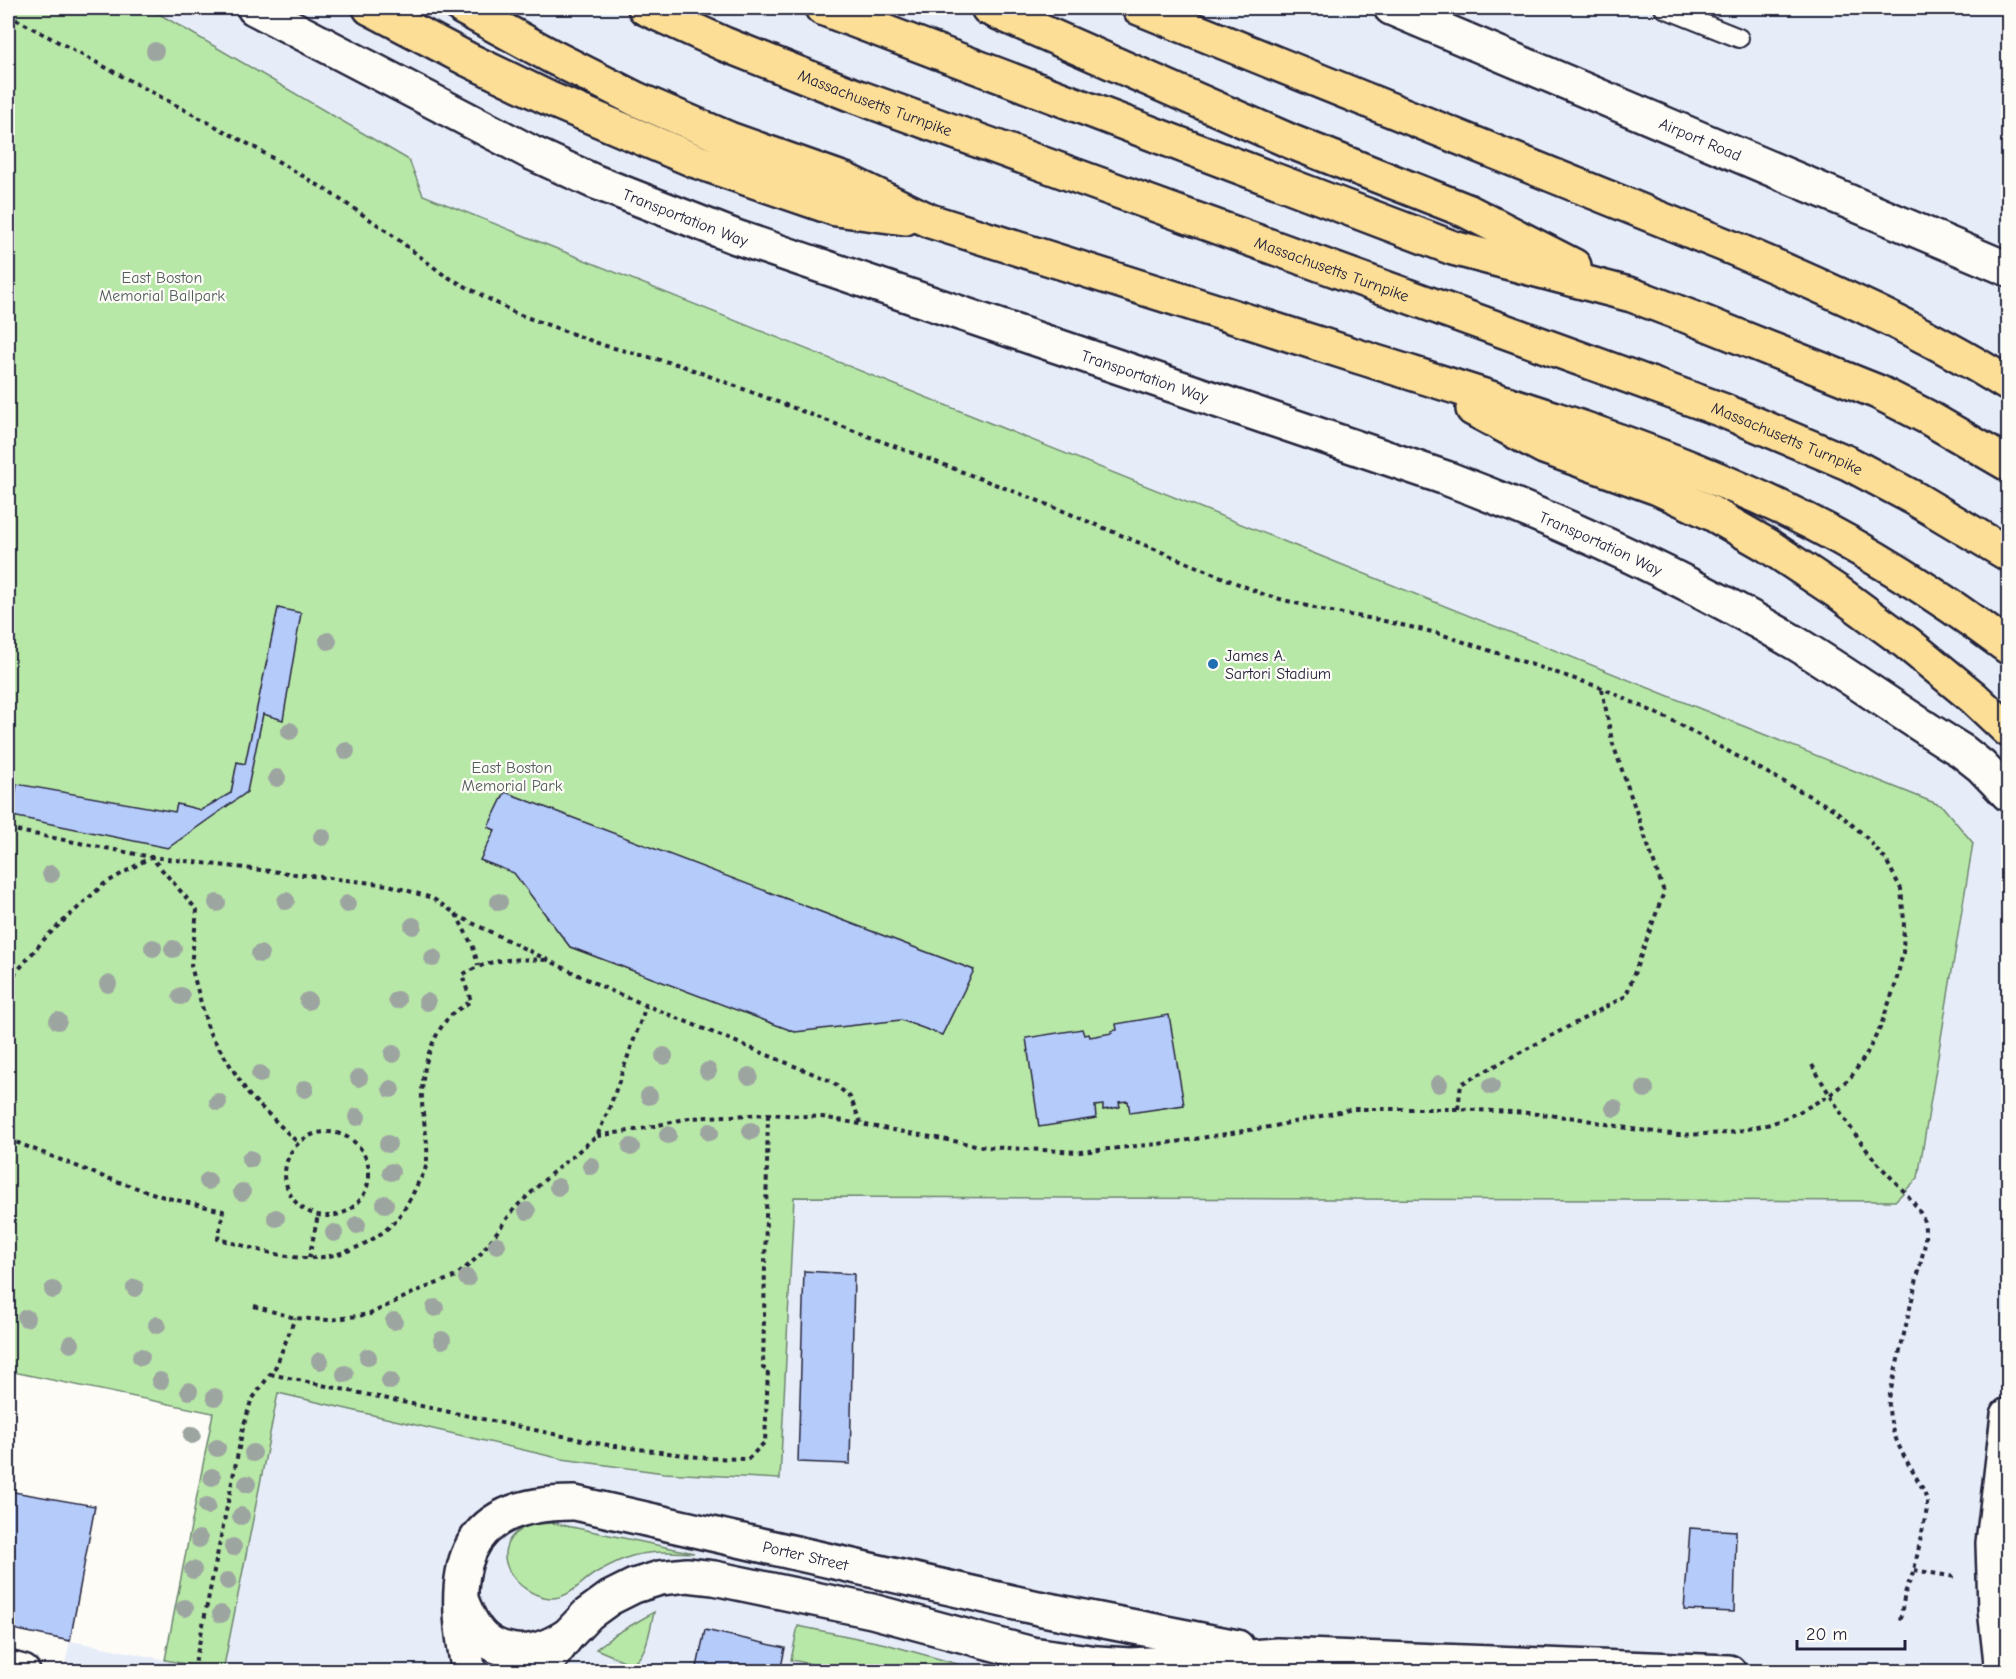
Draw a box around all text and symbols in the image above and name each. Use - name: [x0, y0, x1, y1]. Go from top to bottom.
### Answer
- street label: Massachusetts Turnpike: [795, 66, 954, 140]
- street label: Airport Road: [1656, 115, 1744, 165]
- street label: Transportation Way: [620, 186, 751, 251]
- street label: Massachusetts Turnpike: [1252, 233, 1411, 306]
- park label: East Boston Memorial Ballpark: [99, 269, 225, 305]
- street label: Transportation Way: [1079, 347, 1211, 407]
- street label: Massachusetts Turnpike: [1709, 399, 1866, 479]
- street label: Transportation Way: [1536, 508, 1666, 580]
- place label: James A. Sartori Stadium: [1225, 647, 1331, 683]
- marker: James A. Sartori Stadium: [1206, 657, 1220, 671]
- park label: East Boston Memorial Park: [462, 759, 563, 795]
- street label: Porter Street: [761, 1538, 850, 1575]
- scale bar: [1797, 1613, 1905, 1651]
- text: 20 m: [1806, 1624, 1847, 1645]

